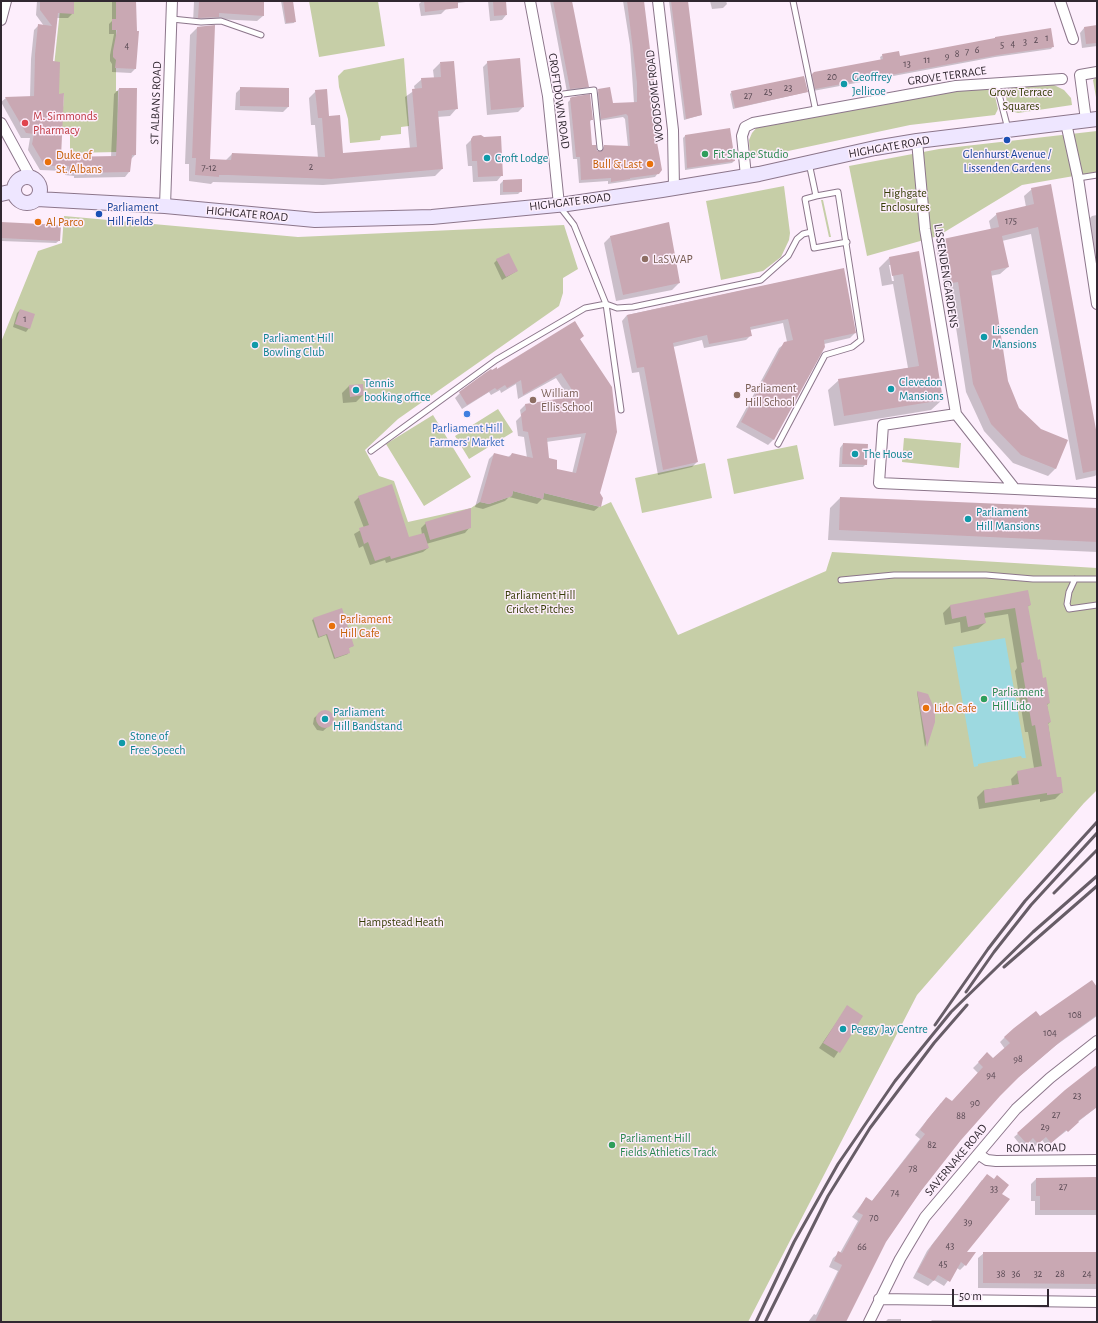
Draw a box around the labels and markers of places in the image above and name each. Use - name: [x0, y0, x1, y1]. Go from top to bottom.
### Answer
- place label: Geoffrey Jellicoe: [852, 70, 892, 98]
- marker: Geoffrey Jellicoe: [839, 79, 849, 89]
- place label: M. Simmonds Pharmacy: [33, 109, 97, 137]
- marker: M. Simmonds Pharmacy: [20, 118, 30, 128]
- marker: Glenhurst Avenue / Lissenden Gardens: [1002, 135, 1012, 145]
- place label: Fit Shape Studio: [713, 147, 788, 161]
- place label: Glenhurst Avenue / Lissenden Gardens: [963, 147, 1051, 175]
- place label: Duke of St. Albans: [56, 148, 102, 176]
- marker: Fit Shape Studio: [700, 149, 710, 159]
- place label: Croft Lodge: [495, 151, 548, 165]
- marker: Croft Lodge: [482, 153, 492, 163]
- marker: Duke of St. Albans: [43, 157, 53, 167]
- place label: Bull & Last: [592, 157, 642, 171]
- marker: Bull & Last: [645, 159, 655, 169]
- place label: Parliament Hill Fields: [107, 200, 159, 228]
- marker: Parliament Hill Fields: [94, 209, 104, 219]
- place label: Al Parco: [46, 215, 84, 229]
- marker: Al Parco: [33, 217, 43, 227]
- place label: LaSWAP: [653, 252, 693, 266]
- marker: LaSWAP: [640, 254, 650, 264]
- place label: Lissenden Mansions: [992, 323, 1038, 351]
- place label: Parliament Hill Bowling Club: [263, 331, 334, 359]
- marker: Lissenden Mansions: [979, 332, 989, 342]
- marker: Parliament Hill Bowling Club: [250, 340, 260, 350]
- place label: Clevedon Mansions: [899, 375, 944, 403]
- place label: Tennis booking office: [364, 376, 430, 404]
- place label: Parliament Hill School: [745, 381, 797, 409]
- marker: Clevedon Mansions: [886, 384, 896, 394]
- marker: Tennis booking office: [351, 385, 361, 395]
- place label: William Ellis School: [541, 386, 593, 414]
- marker: Parliament Hill School: [732, 390, 742, 400]
- marker: William Ellis School: [528, 395, 538, 405]
- marker: Parliament Hill Farmers' Market: [462, 409, 472, 419]
- place label: Parliament Hill Farmers' Market: [430, 421, 504, 449]
- place label: The House: [863, 447, 912, 461]
- marker: The House: [850, 449, 860, 459]
- place label: Parliament Hill Mansions: [976, 505, 1040, 533]
- marker: Parliament Hill Mansions: [963, 514, 973, 524]
- place label: Parliament Hill Cafe: [340, 612, 392, 640]
- marker: Parliament Hill Cafe: [327, 621, 337, 631]
- place label: Parliament Hill Lido: [992, 685, 1044, 713]
- marker: Parliament Hill Lido: [979, 694, 989, 704]
- place label: Lido Cafe: [934, 701, 977, 715]
- marker: Lido Cafe: [921, 703, 931, 713]
- place label: Parliament Hill Bandstand: [333, 705, 402, 733]
- marker: Parliament Hill Bandstand: [320, 714, 330, 724]
- place label: Stone of Free Speech: [130, 729, 185, 757]
- marker: Stone of Free Speech: [117, 738, 127, 748]
- place label: Peggy Jay Centre: [851, 1022, 928, 1036]
- marker: Peggy Jay Centre: [838, 1024, 848, 1034]
- place label: Parliament Hill Fields Athletics Track: [620, 1131, 717, 1159]
- marker: Parliament Hill Fields Athletics Track: [607, 1140, 617, 1150]

